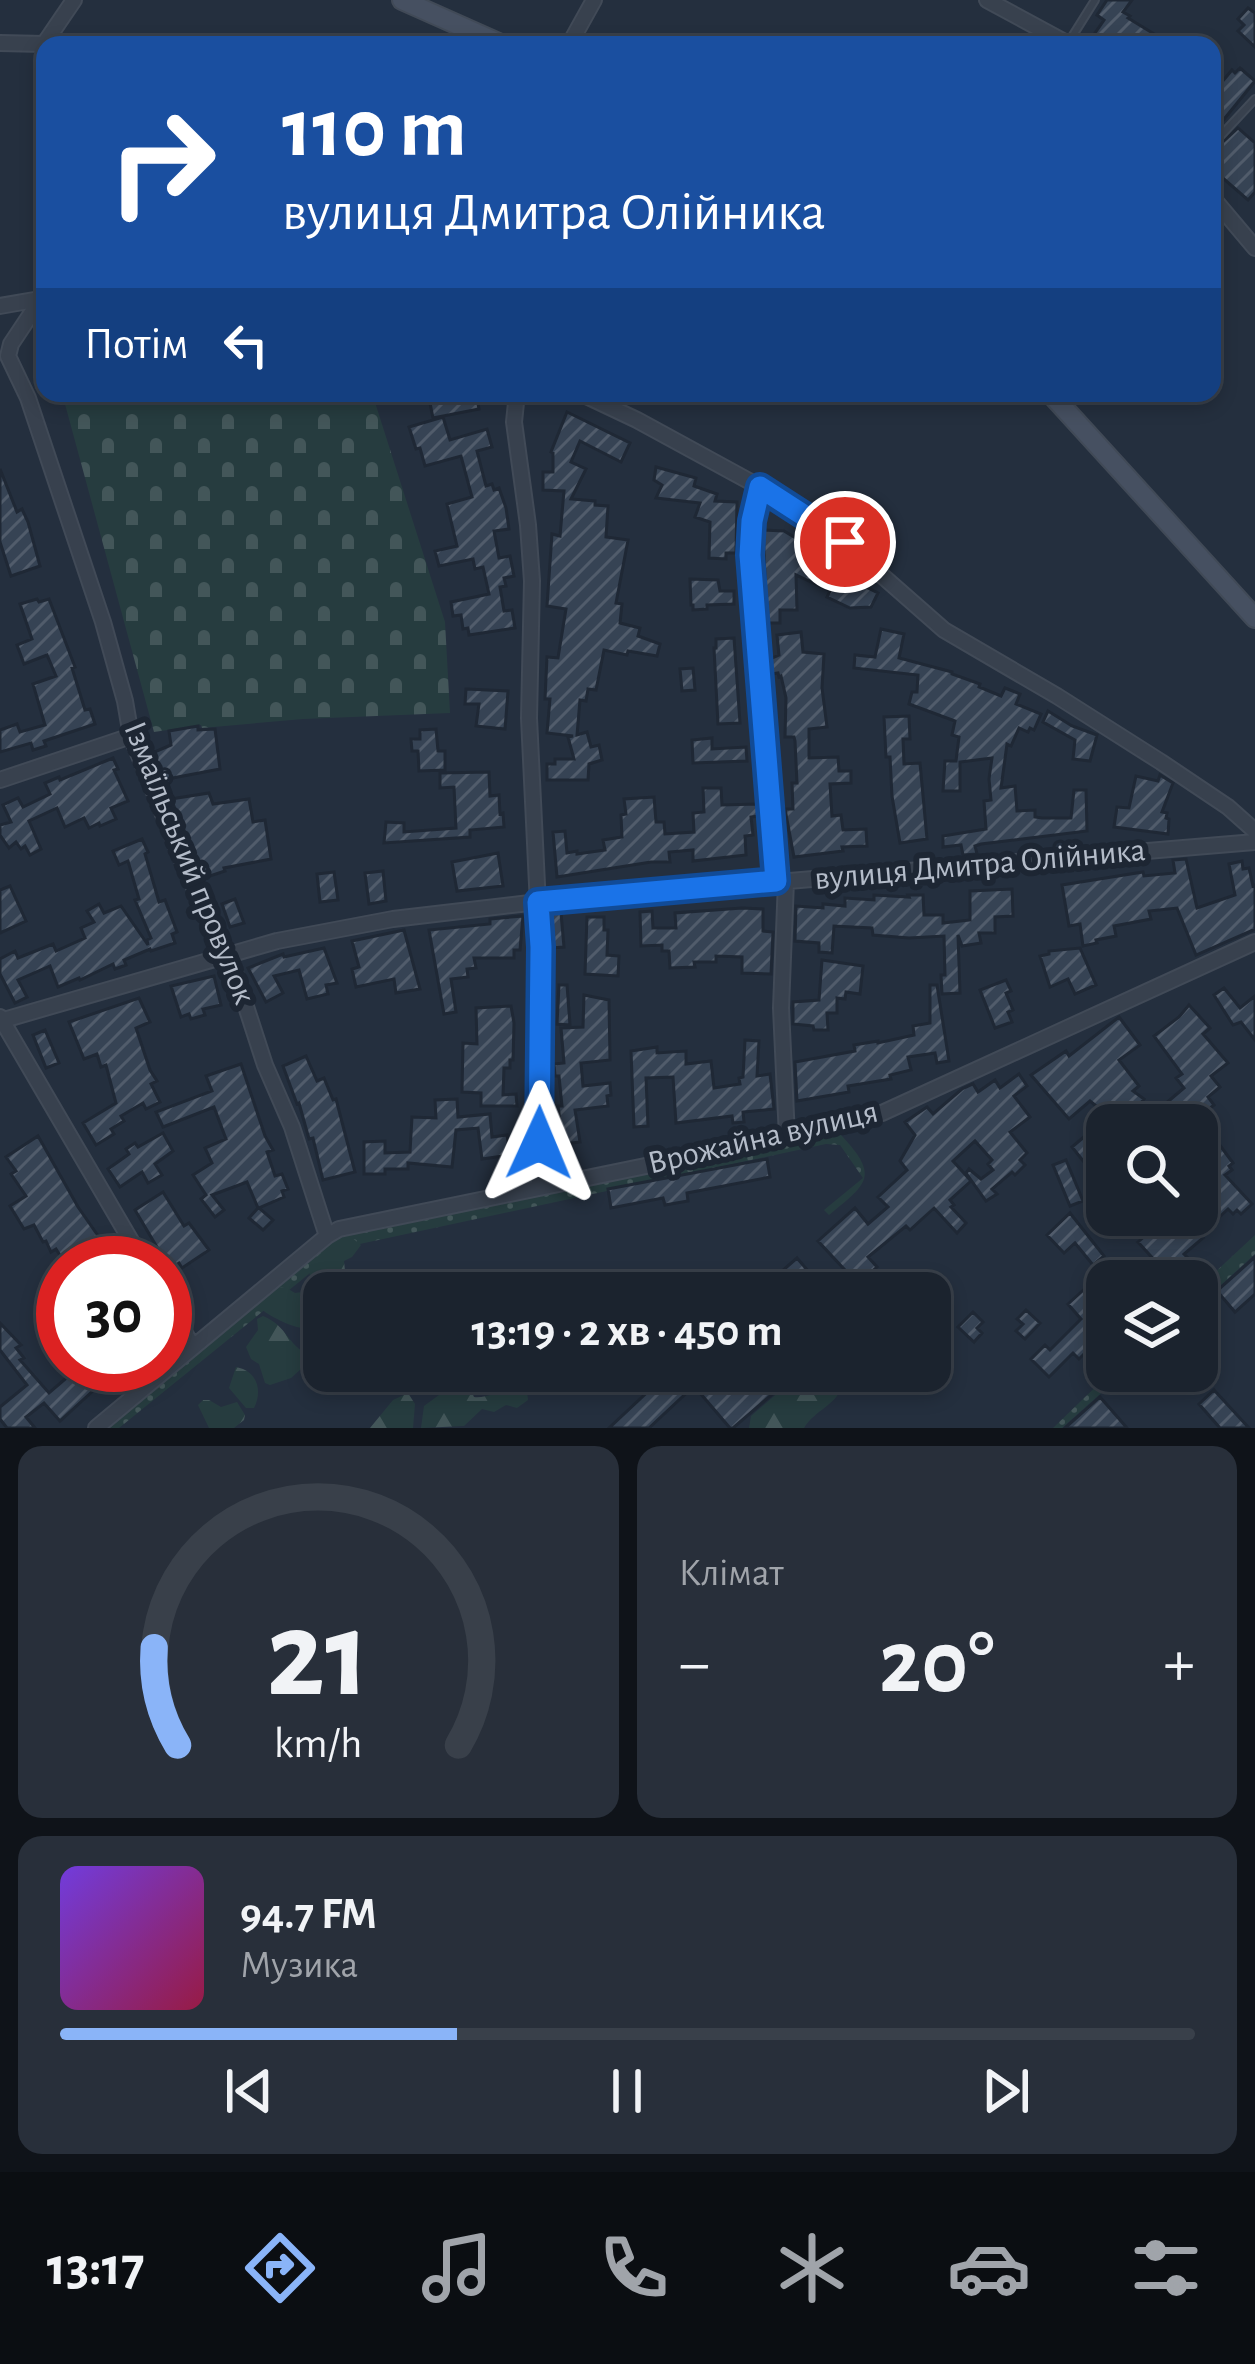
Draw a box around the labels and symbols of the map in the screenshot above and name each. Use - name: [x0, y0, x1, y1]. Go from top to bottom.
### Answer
- pin: [794, 491, 896, 593]
- street label: Ізмаїльський провулок: [117, 717, 261, 1009]
- street label: вулиця Дмитра Олійника: [813, 834, 1147, 896]
- position arrow: [476, 1080, 602, 1206]
- street label: Врожайна вулиця: [645, 1095, 881, 1181]
- speed limit sign: 30: [36, 1236, 192, 1392]

